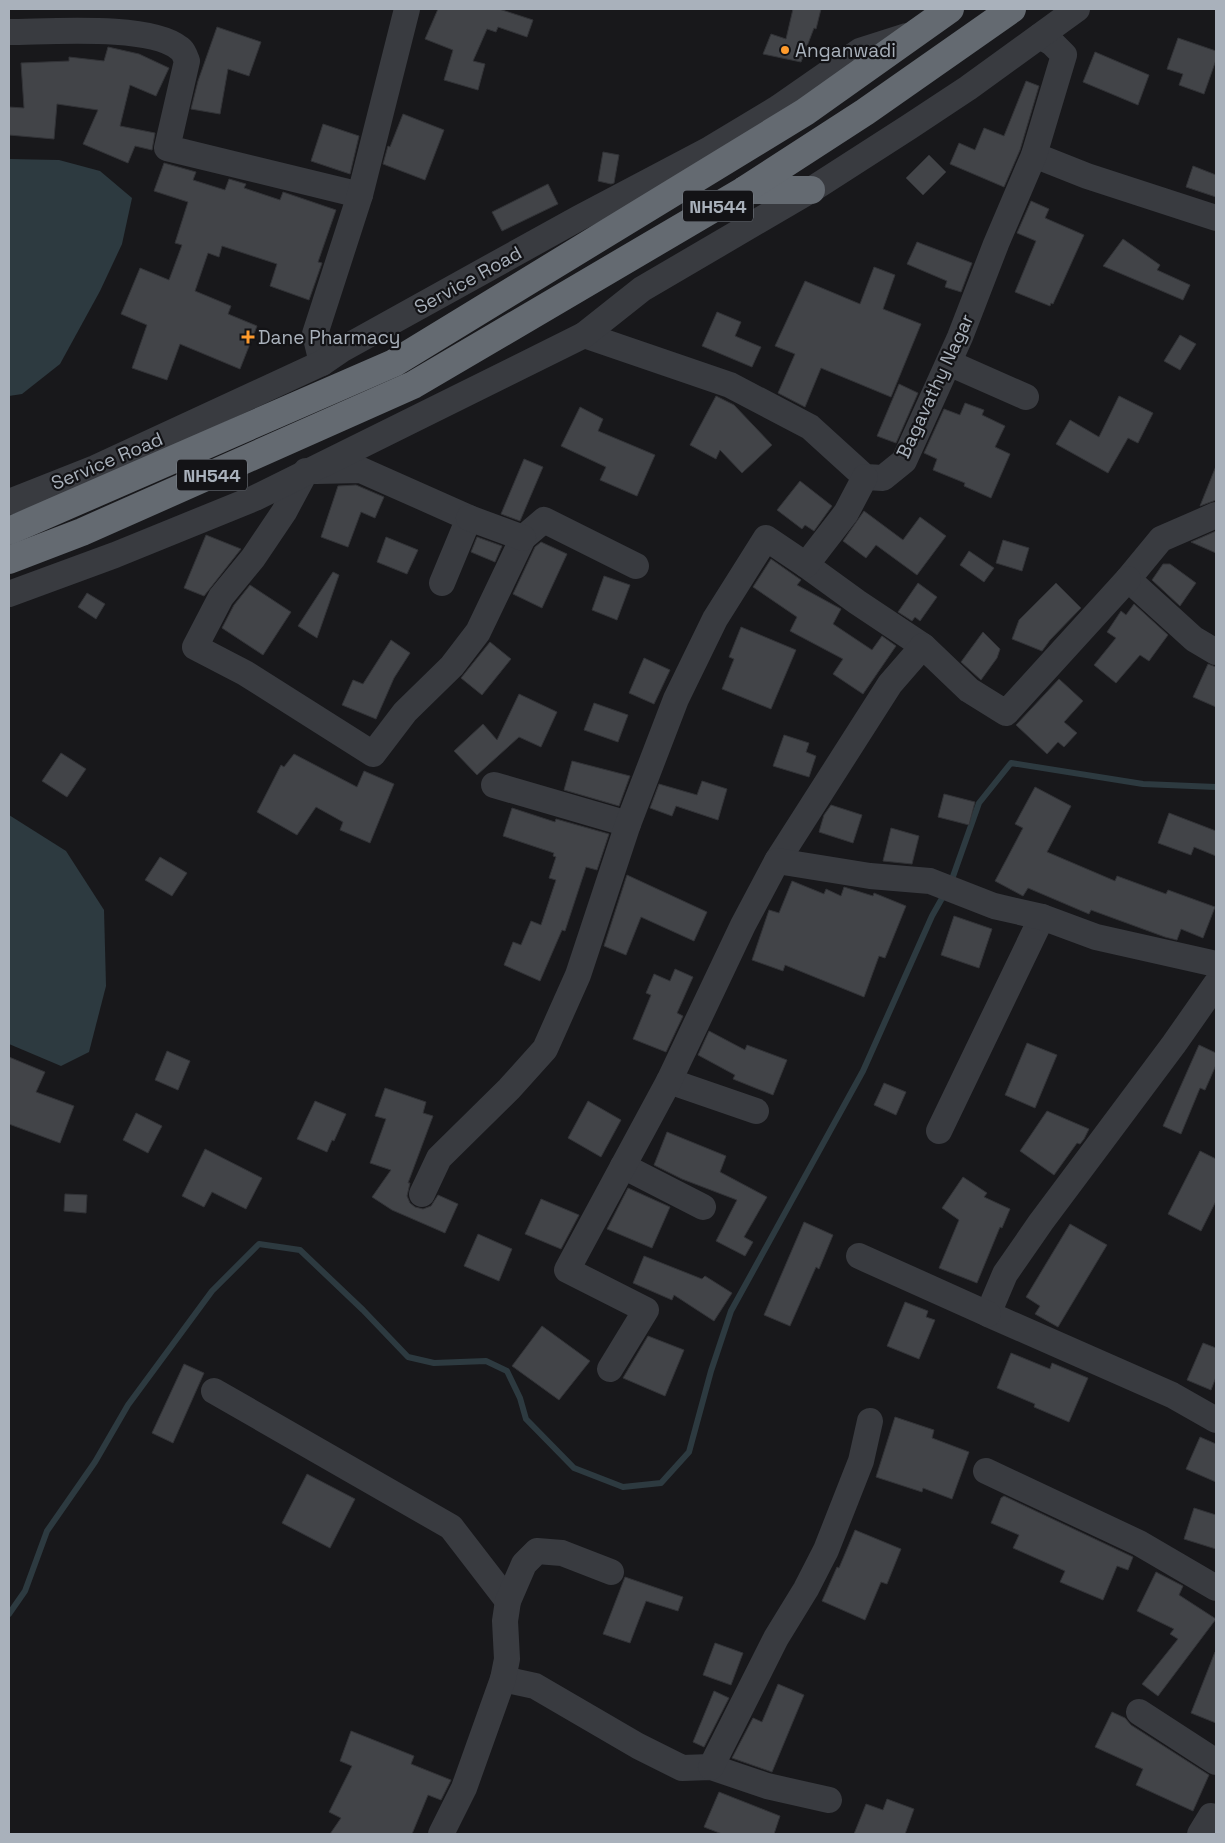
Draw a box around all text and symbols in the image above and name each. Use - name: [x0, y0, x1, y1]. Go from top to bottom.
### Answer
- place label: Anganwadi: [795, 38, 896, 63]
- marker: Anganwadi: [779, 44, 791, 56]
- road number: NH544: [683, 190, 753, 222]
- street label: Service Road: [410, 240, 526, 320]
- street label: Bagavathy Nagar: [891, 310, 979, 462]
- place label: Dane Pharmacy: [258, 325, 400, 350]
- marker: Dane Pharmacy: [242, 331, 254, 343]
- street label: Service Road: [47, 426, 167, 496]
- road number: NH544: [177, 460, 247, 490]

